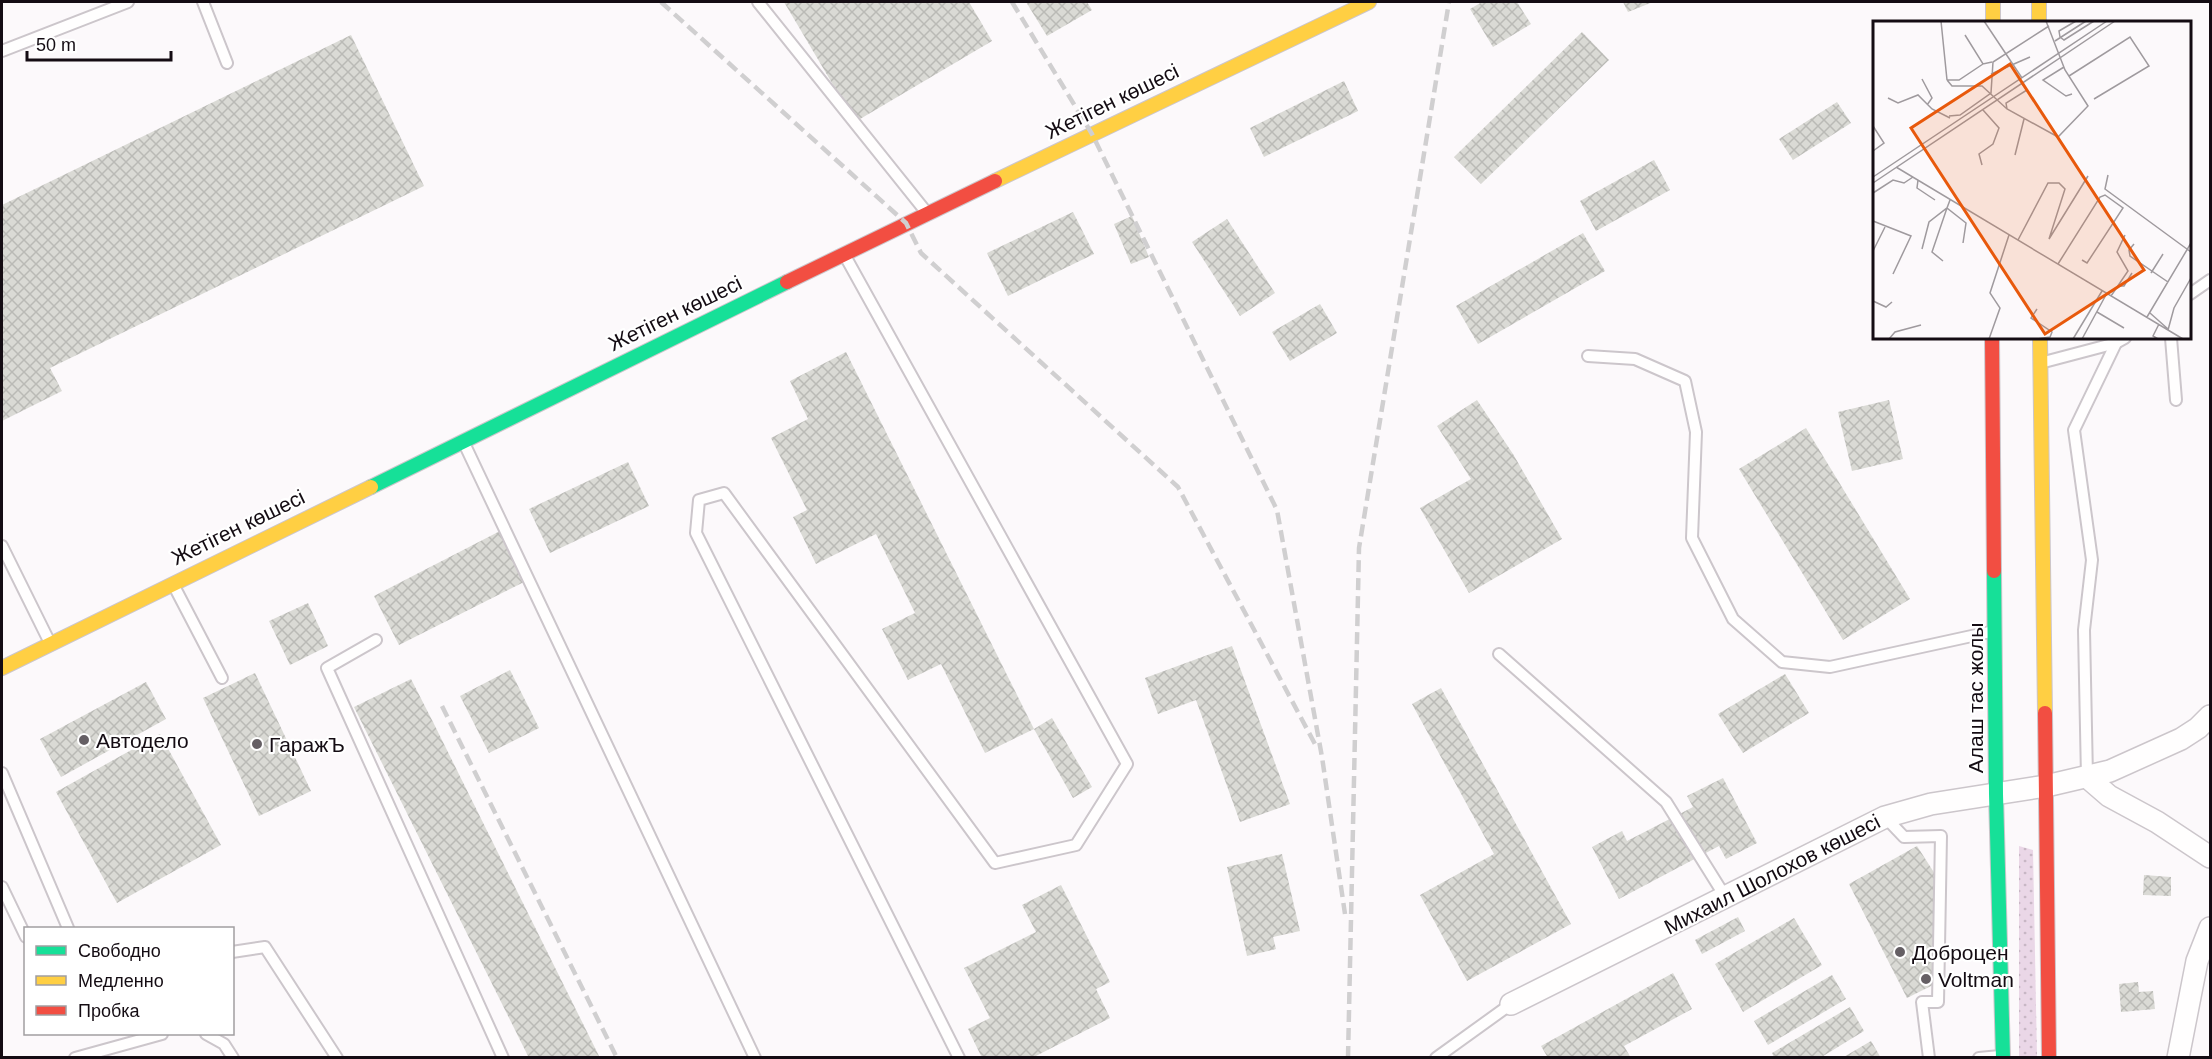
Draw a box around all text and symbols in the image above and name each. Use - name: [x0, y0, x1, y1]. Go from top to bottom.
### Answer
- inset map: [1873, 21, 2191, 339]
- scale bar: [27, 24, 171, 62]
- text: 50 m: [36, 35, 76, 55]
- street label: Жетіген көшесі: [1042, 59, 1182, 143]
- street label: Жетіген көшесі: [605, 271, 745, 355]
- street label: Жетіген көшесі: [168, 485, 308, 569]
- street label: Алаш тас жолы: [1964, 623, 1987, 773]
- place label: Автодело: [96, 729, 189, 752]
- marker: Автодело: [77, 733, 91, 747]
- place label: ГаражЪ: [269, 733, 345, 756]
- marker: ГаражЪ: [250, 737, 264, 751]
- street label: Михаил Шолохов көшесі: [1660, 810, 1884, 938]
- legend: [24, 927, 234, 1035]
- text: Свободно: [78, 941, 161, 961]
- place label: Доброцен: [1912, 941, 2009, 964]
- marker: Доброцен: [1893, 945, 1907, 959]
- place label: Voltman: [1938, 968, 2014, 991]
- text: Медленно: [78, 971, 164, 991]
- marker: Voltman: [1919, 972, 1933, 986]
- text: Пробка: [78, 1001, 141, 1021]

